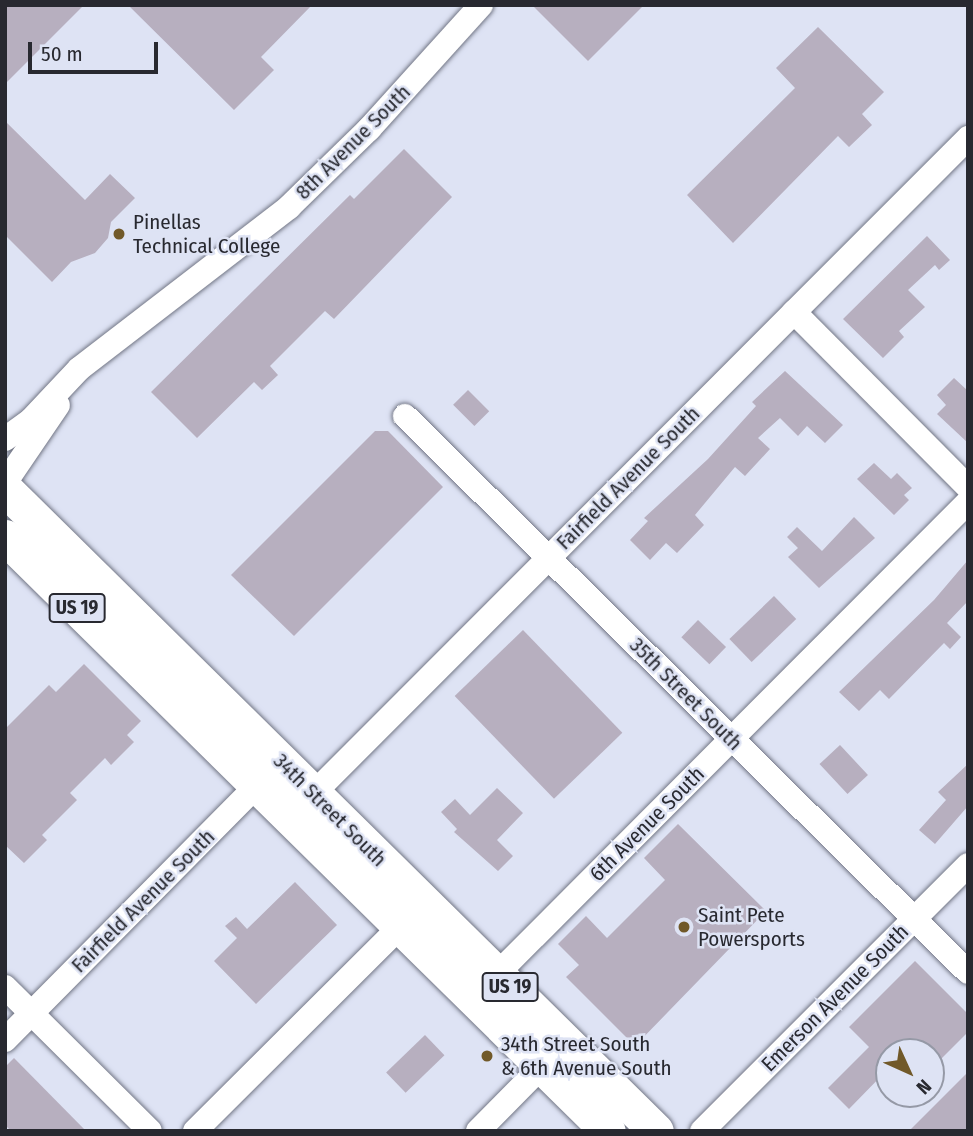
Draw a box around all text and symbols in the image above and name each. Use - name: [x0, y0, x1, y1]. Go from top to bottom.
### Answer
- scale bar: [32, 28, 161, 72]
- text: 50 m: [41, 41, 83, 67]
- street label: 8th Avenue South: [290, 79, 416, 205]
- place label: Pinellas Technical College: [133, 209, 280, 259]
- marker: Pinellas Technical College: [111, 226, 127, 242]
- street label: Fairfield Avenue South: [551, 401, 705, 555]
- road number: US 19: [47, 593, 107, 624]
- street label: 35th Street South: [624, 632, 748, 756]
- street label: 34th Street South: [268, 748, 392, 872]
- street label: 6th Avenue South: [584, 761, 710, 887]
- street label: Fairfield Avenue South: [66, 824, 220, 978]
- place label: Saint Pete Powersports: [698, 902, 805, 952]
- marker: Saint Pete Powersports: [676, 919, 692, 935]
- street label: Emerson Avenue South: [756, 919, 914, 1077]
- road number: US 19: [480, 972, 540, 1002]
- place label: 34th Street South & 6th Avenue South: [501, 1031, 672, 1081]
- north arrow: [875, 1038, 945, 1108]
- marker: 34th Street South & 6th Avenue South: [479, 1048, 495, 1064]
- text: N: [912, 1075, 936, 1099]

